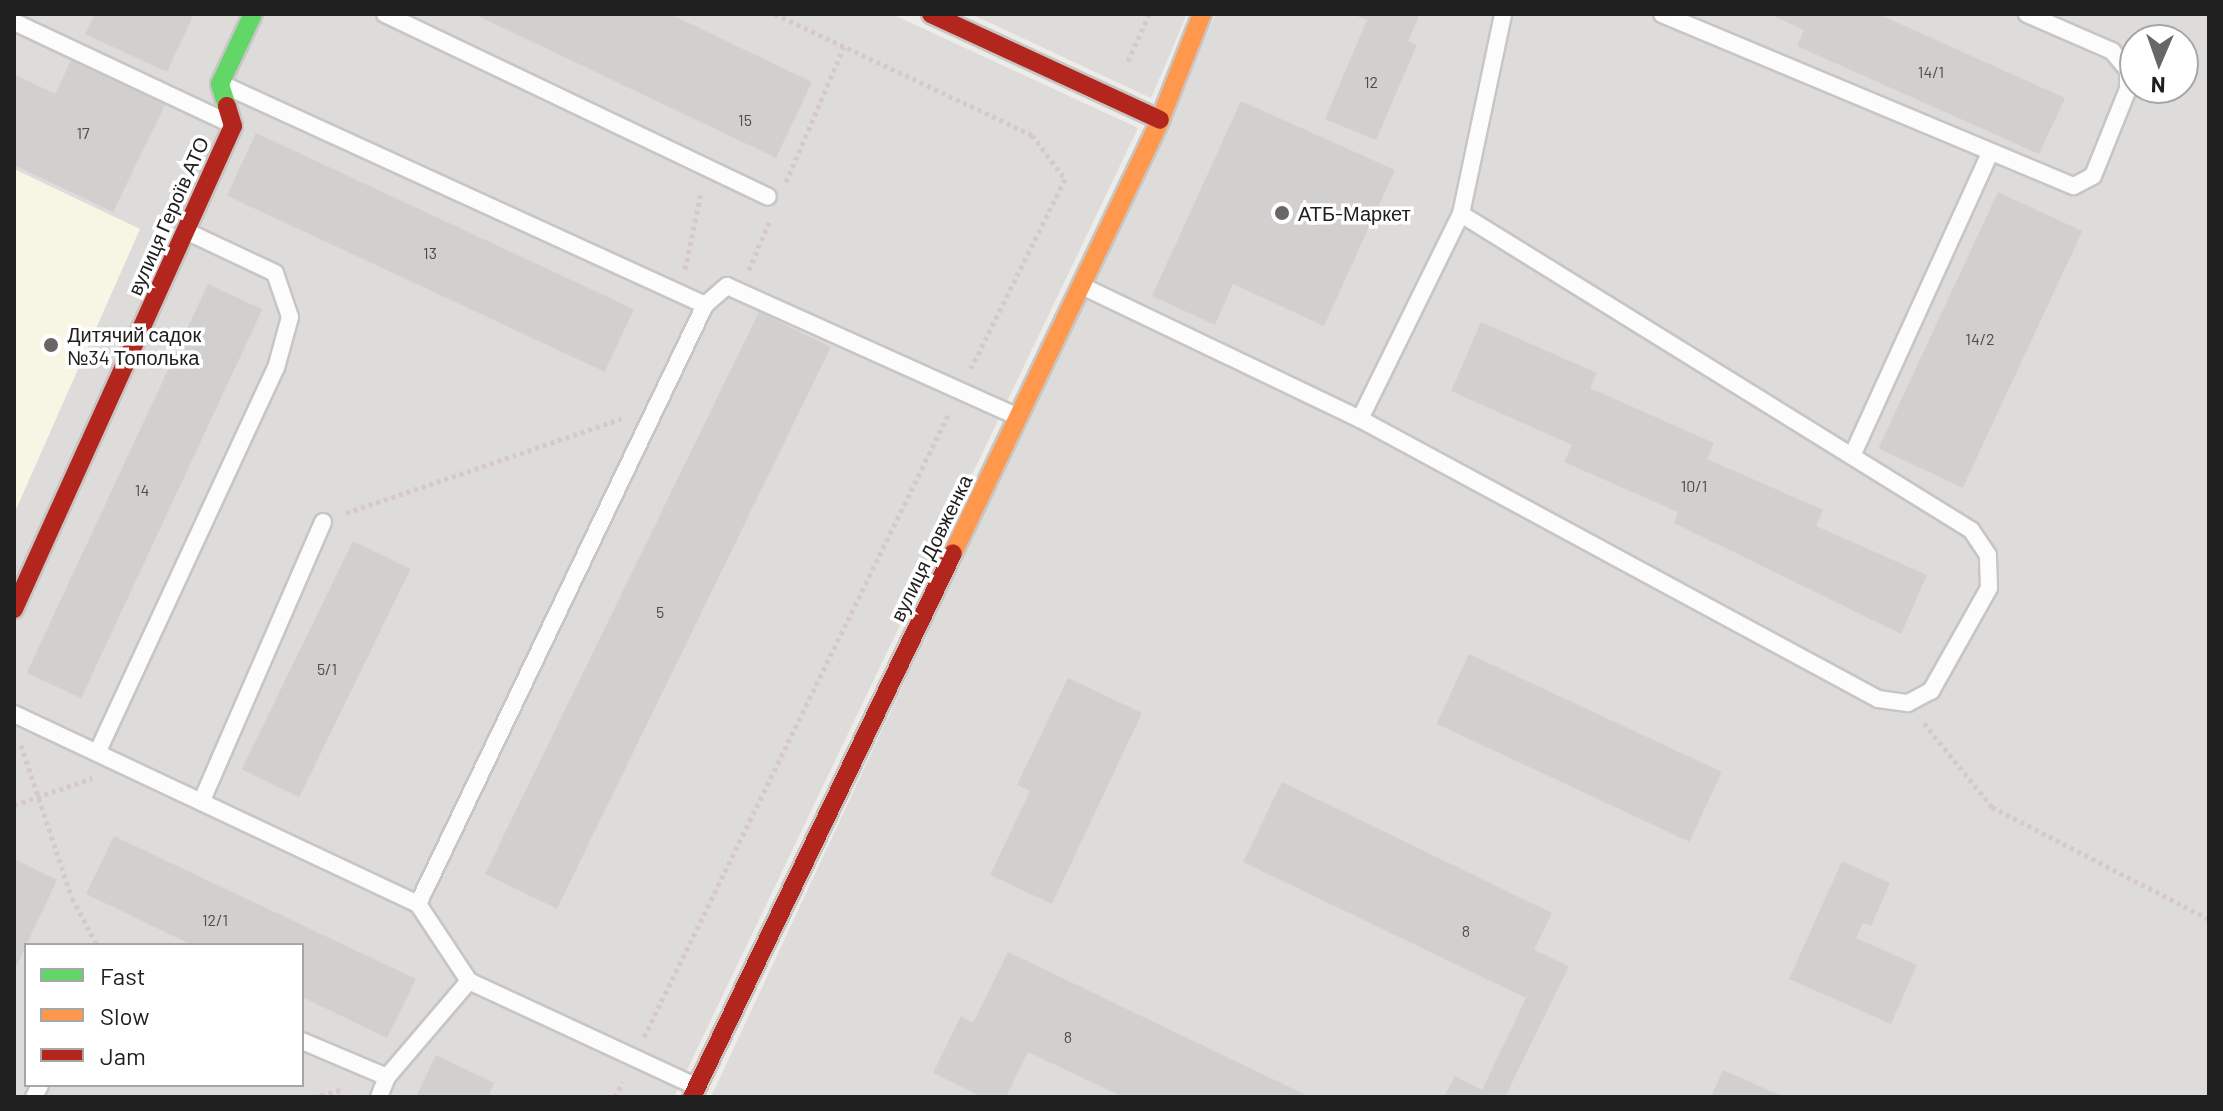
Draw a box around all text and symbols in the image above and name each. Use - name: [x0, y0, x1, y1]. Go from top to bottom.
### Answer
- north arrow: [2119, 24, 2199, 104]
- house number: 14/1: [1918, 62, 1944, 82]
- house number: 12: [1364, 72, 1378, 92]
- text: N: [2150, 73, 2166, 99]
- house number: 15: [738, 110, 752, 130]
- house number: 17: [76, 123, 90, 143]
- street label: вулиця Героїв АТО: [122, 133, 214, 299]
- place label: АТБ-Маркет: [1298, 201, 1411, 225]
- marker: АТБ-Маркет: [1273, 204, 1291, 222]
- house number: 13: [423, 243, 437, 263]
- place label: Дитячий садок №34 Тополька: [67, 322, 201, 369]
- house number: 14/2: [1965, 329, 1995, 349]
- marker: Дитячий садок №34 Тополька: [42, 336, 60, 354]
- street label: вулиця Довженка: [885, 471, 977, 625]
- house number: 10/1: [1681, 476, 1707, 496]
- house number: 14: [135, 480, 149, 500]
- house number: 5: [656, 602, 664, 622]
- house number: 5/1: [317, 659, 337, 679]
- house number: 12/1: [202, 910, 228, 930]
- house number: 8: [1462, 921, 1470, 941]
- legend: [24, 943, 304, 1087]
- text: Fast: [100, 961, 145, 990]
- text: Slow: [100, 1001, 149, 1030]
- house number: 8: [1064, 1027, 1072, 1047]
- text: Jam: [100, 1041, 146, 1070]

